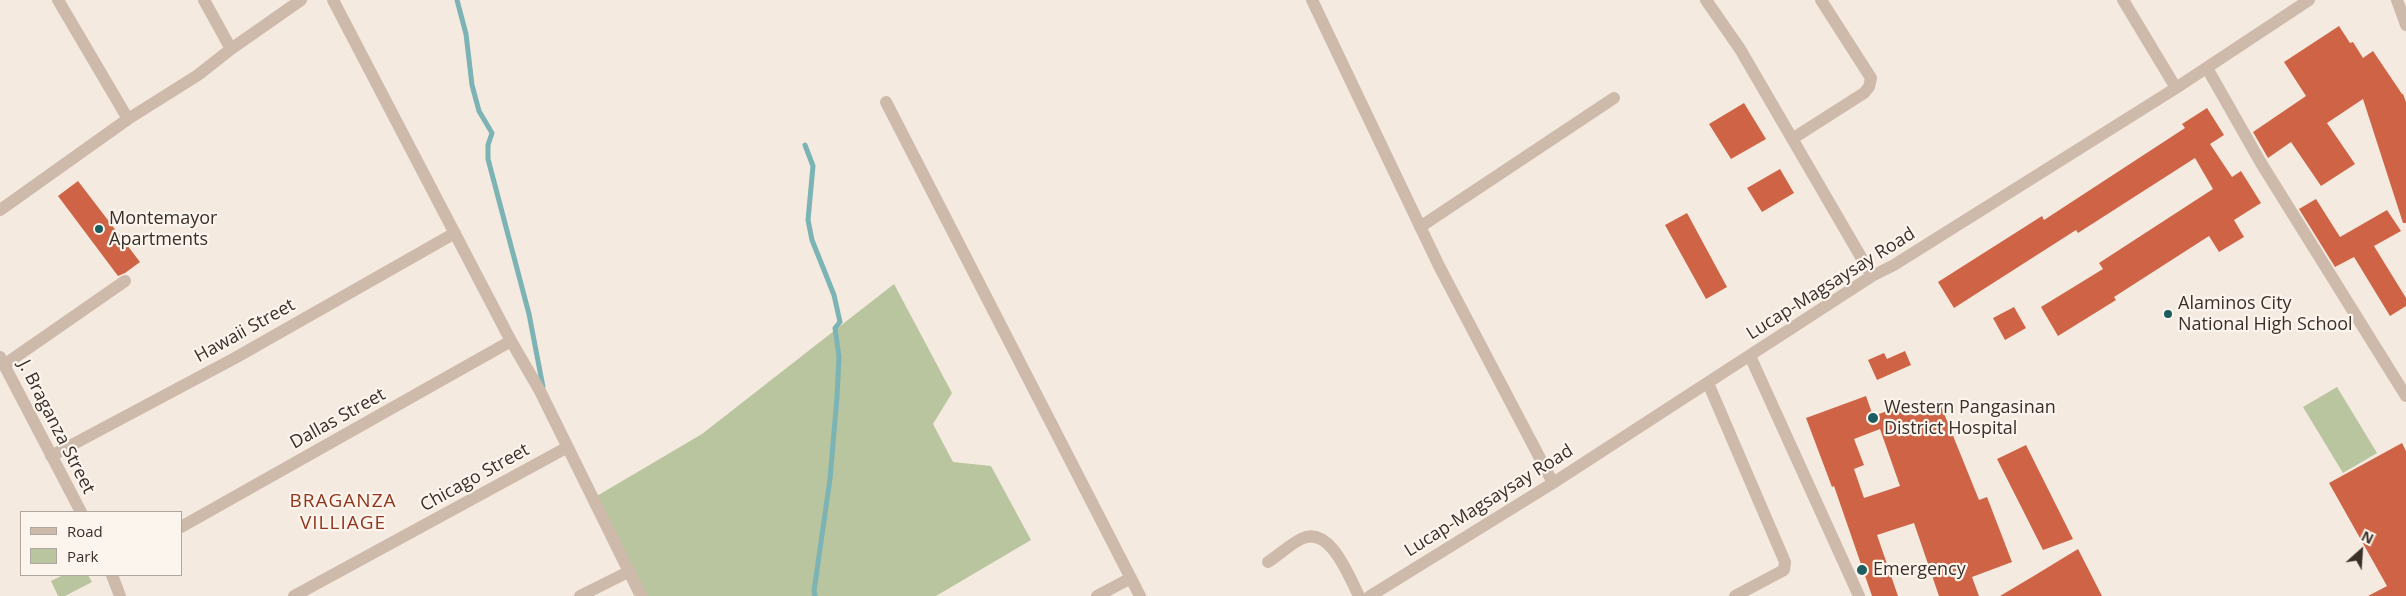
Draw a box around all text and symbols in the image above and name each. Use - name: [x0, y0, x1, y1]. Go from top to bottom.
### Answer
- place label: Montemayor Apartments: [109, 208, 217, 250]
- marker: Montemayor Apartments: [93, 223, 105, 235]
- street label: Lucap-Magsaysay Road: [1743, 223, 1919, 345]
- place label: Alaminos City National High School: [2178, 293, 2353, 336]
- street label: Hawaii Street: [191, 295, 299, 367]
- marker: Alaminos City National High School: [2162, 308, 2174, 320]
- street label: J. Braganza Street: [13, 356, 99, 498]
- street label: Dallas Street: [287, 384, 389, 454]
- place label: Western Pangasinan District Hospital: [1884, 397, 2056, 439]
- marker: Western Pangasinan District Hospital: [1866, 411, 1880, 425]
- street label: Chicago Street: [417, 439, 533, 517]
- street label: Lucap-Magsaysay Road: [1401, 440, 1577, 562]
- district label: BRAGANZA VILLIAGE: [288, 491, 398, 535]
- legend: [20, 511, 182, 576]
- text: Road: [67, 521, 103, 541]
- north arrow: [2336, 526, 2386, 576]
- text: N: [2359, 526, 2377, 548]
- text: Park: [67, 546, 98, 566]
- place label: Emergency: [1873, 559, 1966, 581]
- marker: Emergency: [1855, 563, 1869, 577]

